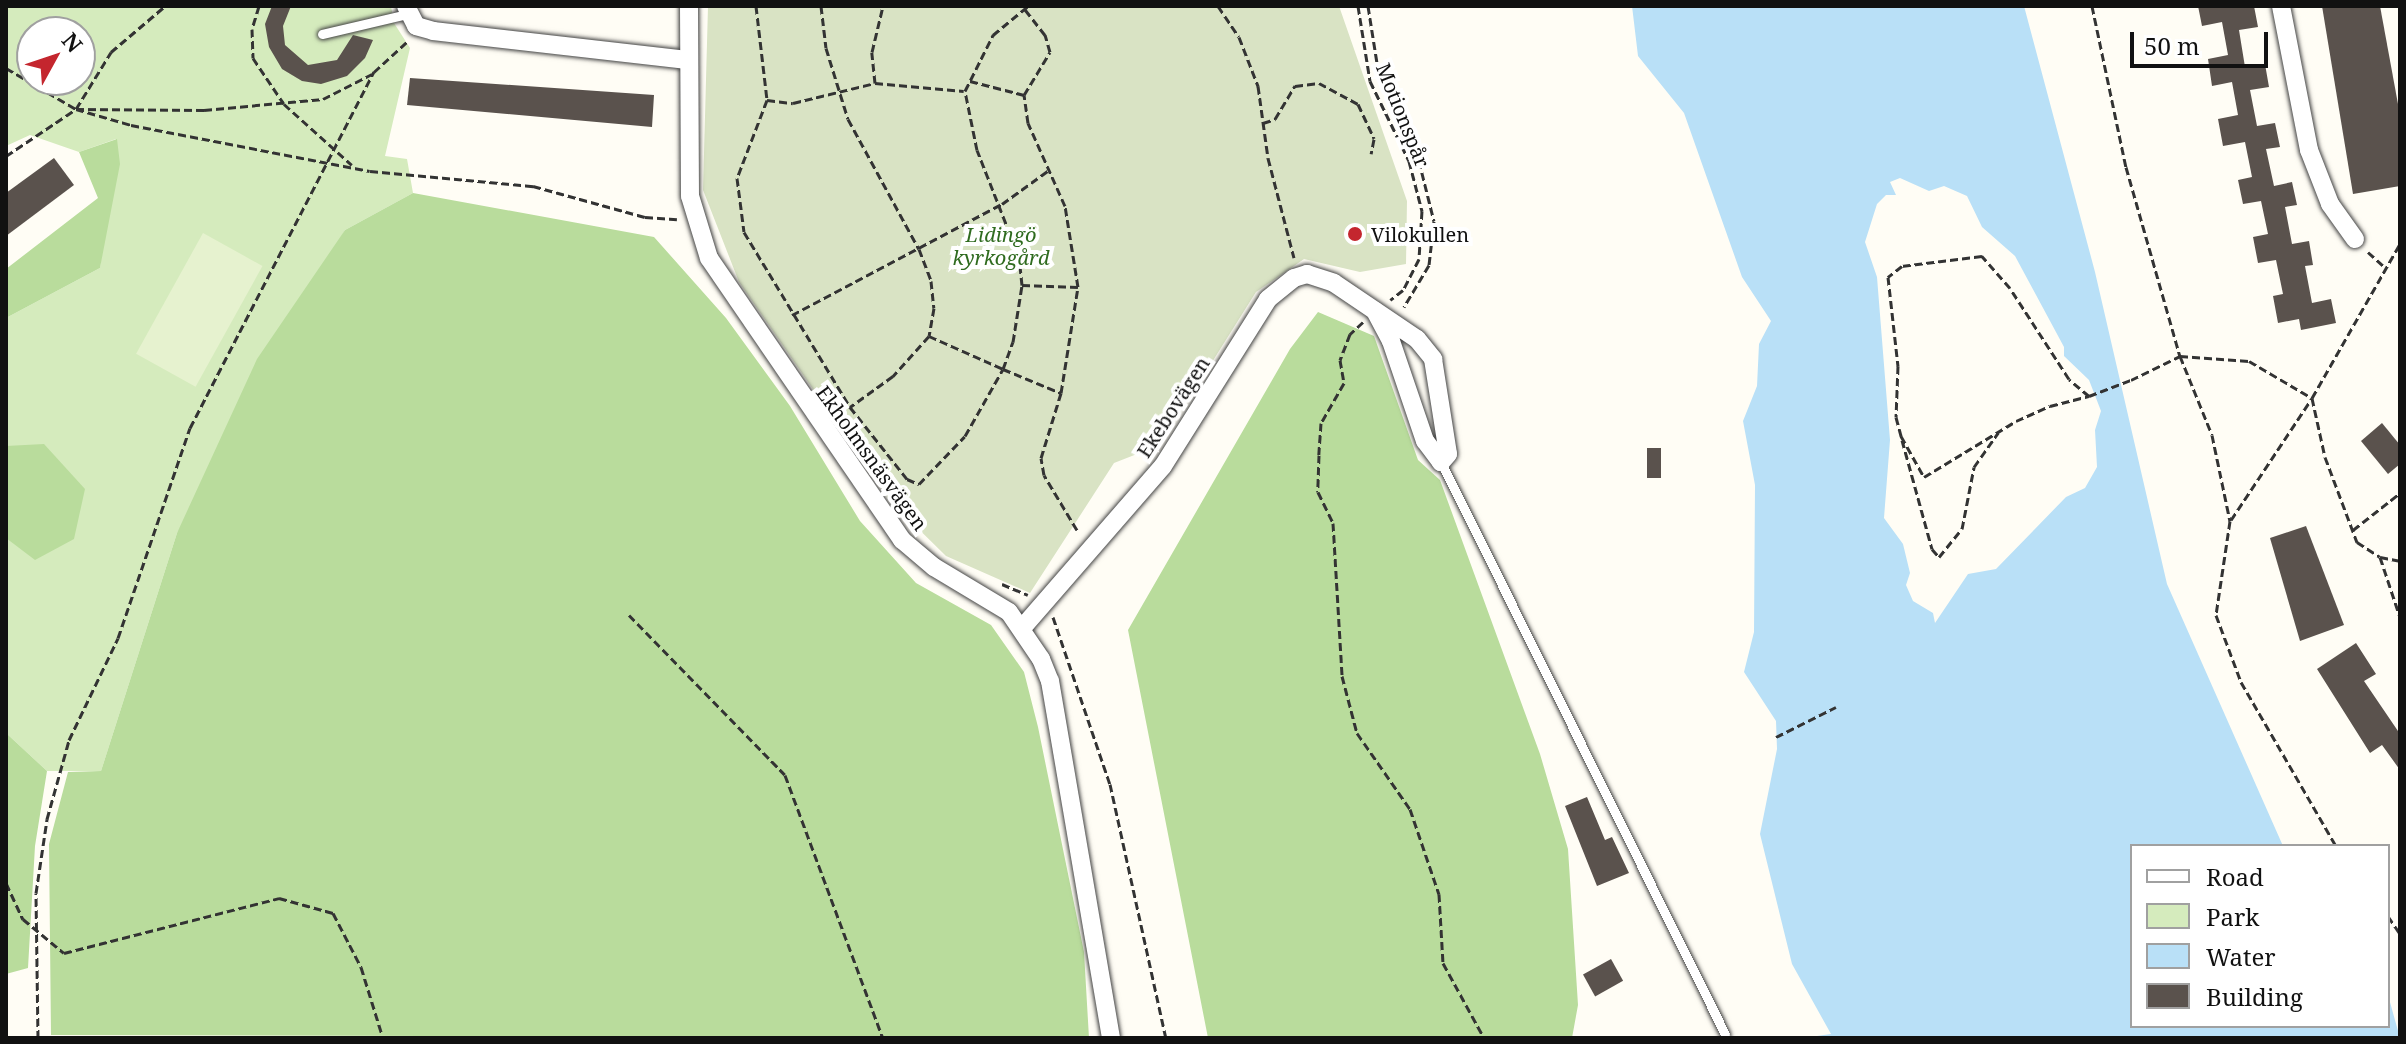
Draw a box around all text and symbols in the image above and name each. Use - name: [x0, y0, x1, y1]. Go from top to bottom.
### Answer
- north arrow: [16, 16, 96, 96]
- scale bar: [2134, 16, 2272, 66]
- text: N: [56, 26, 90, 58]
- text: 50 m: [2144, 29, 2200, 62]
- street label: Motionspår: [1371, 59, 1435, 171]
- place label: Vilokullen: [1371, 222, 1469, 246]
- park label: Lidingö kyrkogård: [953, 223, 1049, 270]
- marker: Vilokullen: [1346, 225, 1364, 243]
- street label: Ekebovägen: [1131, 352, 1215, 462]
- street label: Ekholmsnäsvägen: [811, 381, 933, 535]
- legend: [2130, 844, 2390, 1028]
- text: Road: [2206, 860, 2264, 893]
- text: Park: [2206, 900, 2259, 933]
- text: Water: [2206, 940, 2276, 973]
- text: Building: [2206, 980, 2303, 1013]

